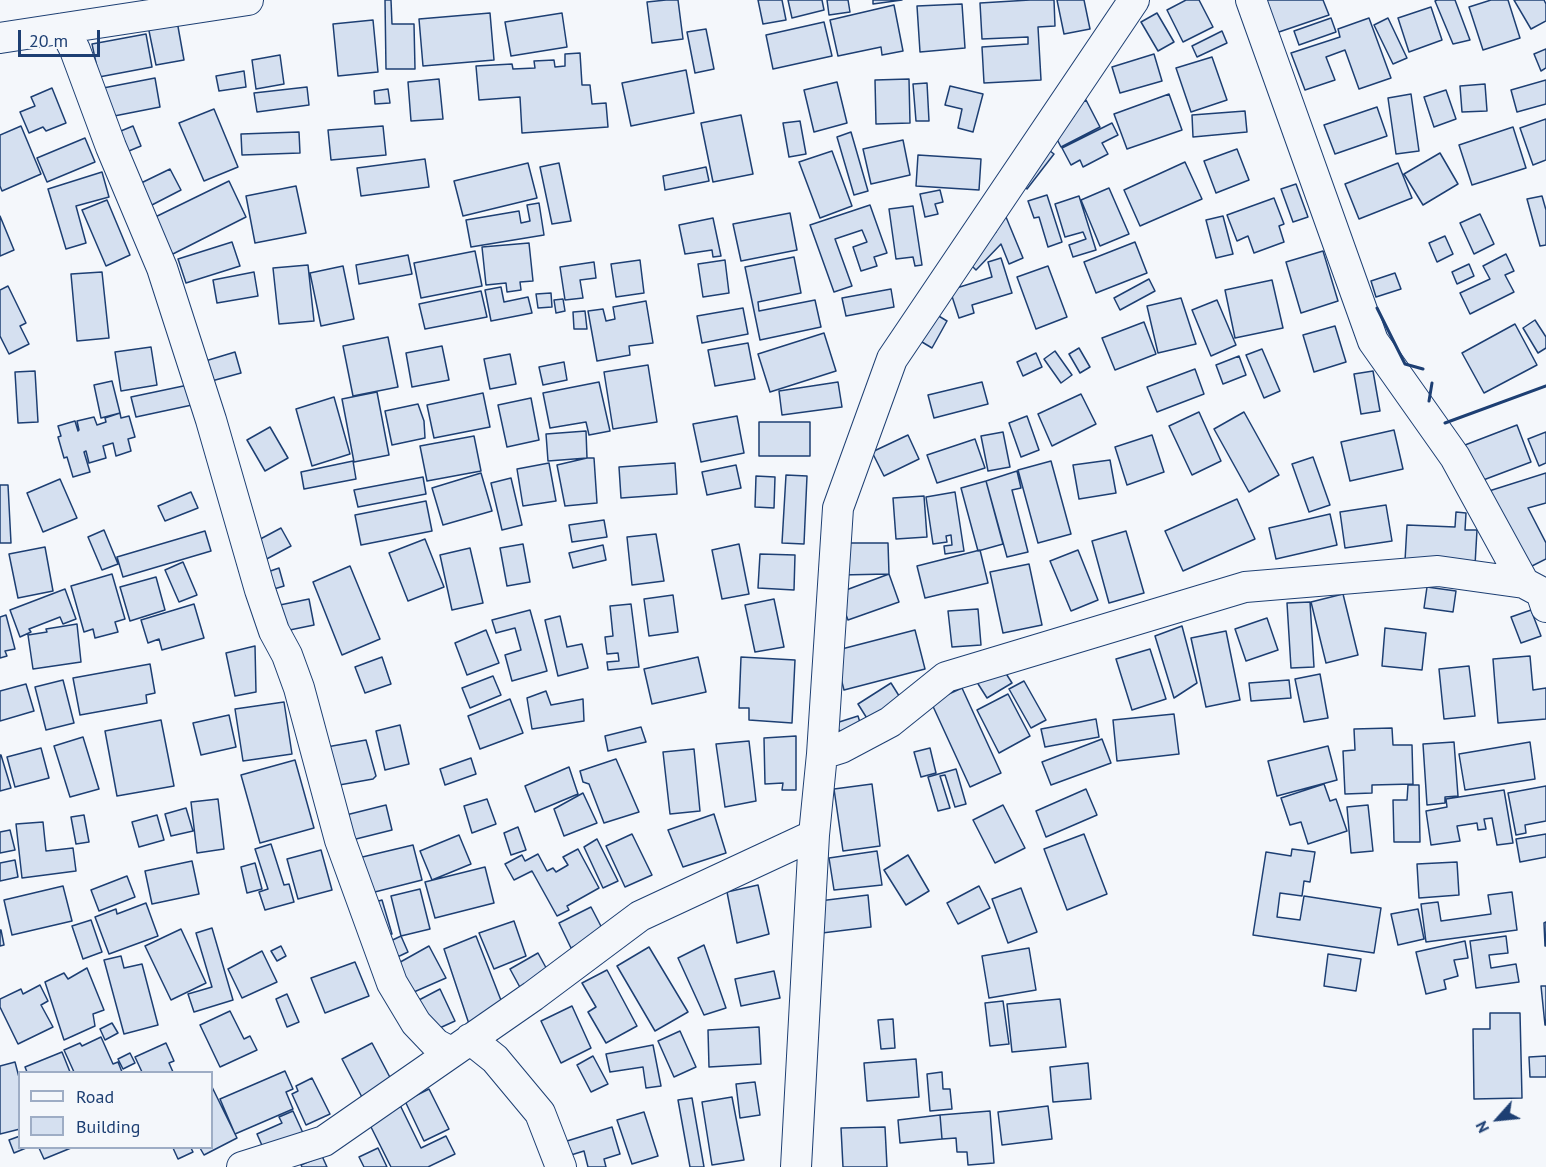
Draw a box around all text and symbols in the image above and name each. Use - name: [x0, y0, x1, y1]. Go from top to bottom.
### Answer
- scale bar: [21, 18, 104, 56]
- text: 20 m: [29, 29, 68, 52]
- legend: [18, 1071, 213, 1149]
- text: Road: [76, 1085, 114, 1108]
- north arrow: [1468, 1089, 1528, 1149]
- text: Building: [76, 1115, 140, 1138]
- text: N: [1471, 1118, 1493, 1136]

